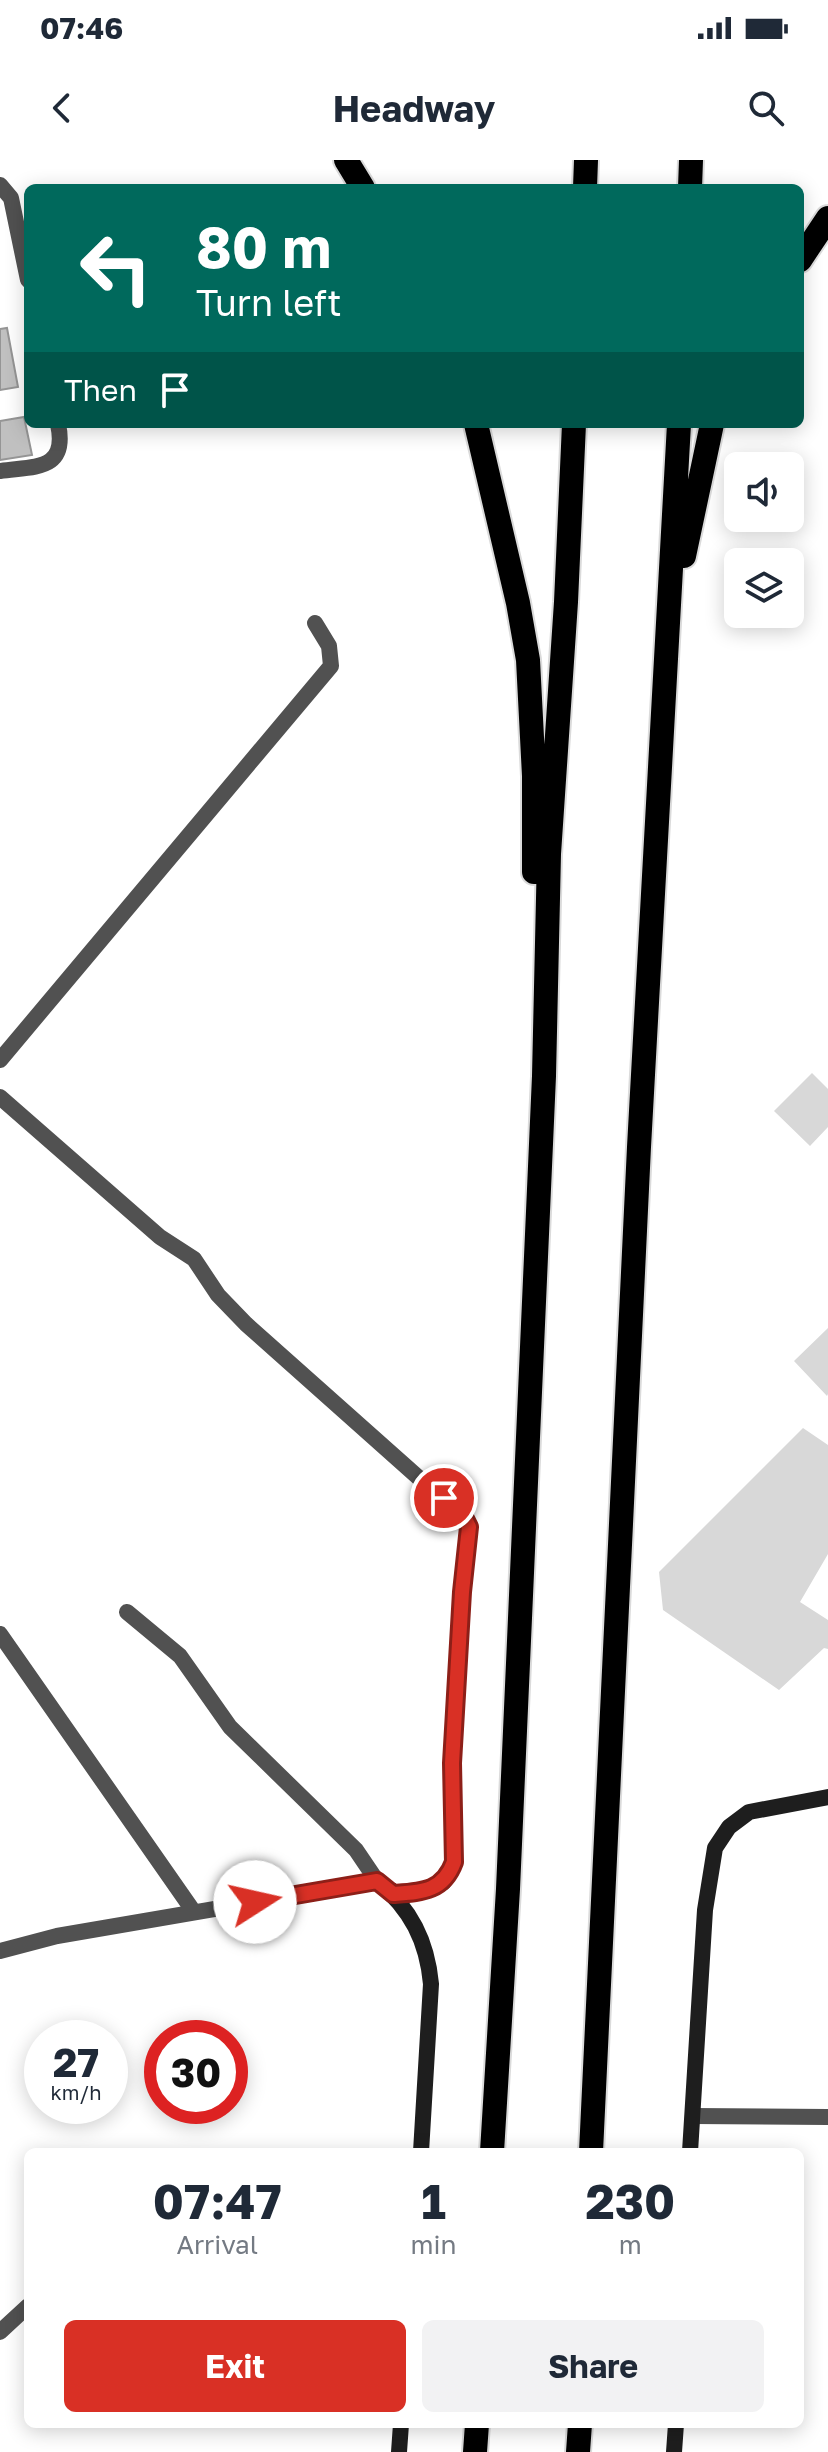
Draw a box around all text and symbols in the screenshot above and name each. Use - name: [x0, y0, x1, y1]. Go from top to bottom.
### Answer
- text: 07:46: [40, 10, 123, 46]
- icon: back: [40, 86, 84, 130]
- icon: search: [744, 86, 788, 130]
- text: Headway: [333, 87, 495, 130]
- text: 80 m: [196, 213, 331, 280]
- icon: left: [64, 216, 168, 320]
- text: Turn left: [196, 281, 342, 324]
- icon: arrive: [153, 368, 197, 412]
- text: Then: [64, 372, 137, 408]
- map controls: [724, 452, 804, 628]
- button: sound: [724, 452, 804, 532]
- button: layers: [724, 548, 804, 628]
- pin: [410, 1464, 478, 1532]
- icon: arrive: [422, 1476, 466, 1520]
- position arrow: [213, 1860, 297, 1944]
- speed limit sign: 30: [144, 2020, 248, 2124]
- text: 27: [53, 2038, 99, 2086]
- text: km/h: [51, 2080, 101, 2104]
- text: 07:47: [153, 2172, 282, 2230]
- text: 1: [421, 2172, 446, 2230]
- text: 230: [585, 2172, 675, 2230]
- text: Arrival: [177, 2229, 258, 2260]
- text: min: [411, 2229, 457, 2260]
- text: m: [619, 2229, 642, 2260]
- button: Exit: [64, 2320, 406, 2412]
- button: Share: [422, 2320, 764, 2412]

